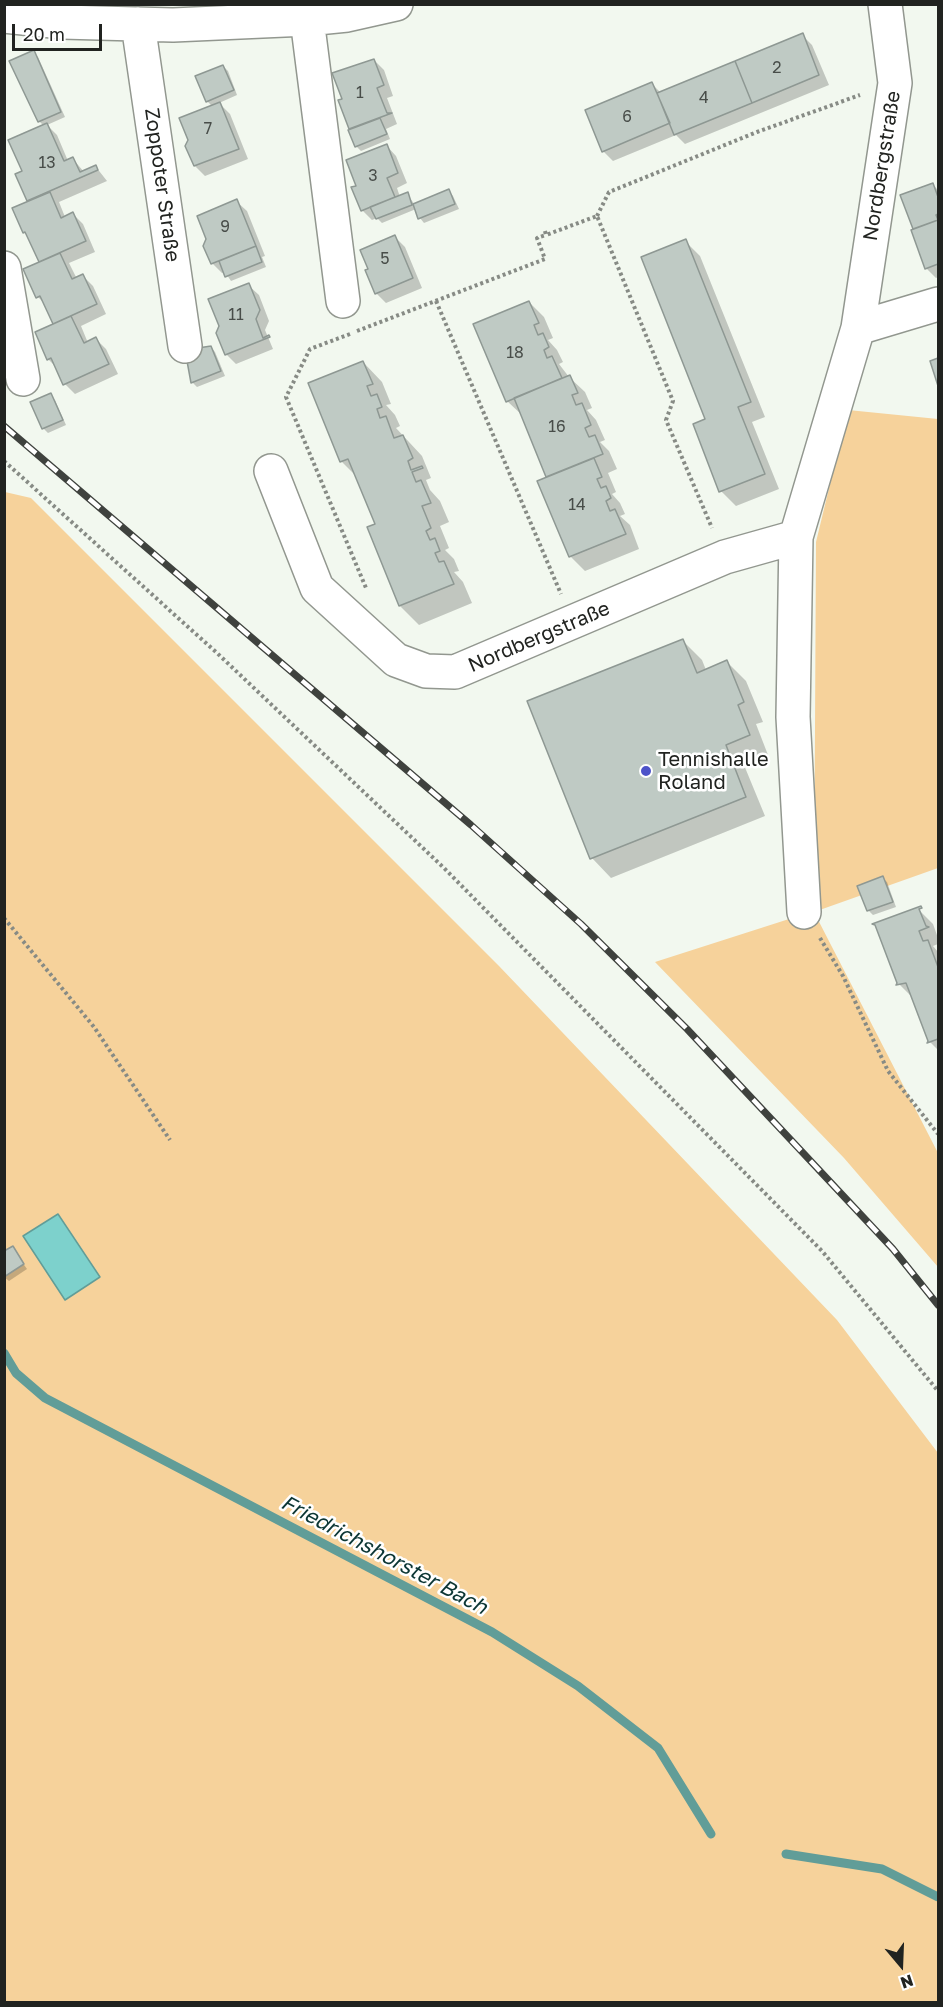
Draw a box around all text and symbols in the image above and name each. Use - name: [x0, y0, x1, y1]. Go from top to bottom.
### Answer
- scale bar: [15, 12, 105, 50]
- text: 20 m: [23, 23, 65, 45]
- house number: 2: [772, 58, 782, 78]
- house number: 1: [356, 83, 364, 103]
- house number: 4: [699, 88, 709, 108]
- street label: Nordbergstraße: [858, 89, 906, 243]
- street label: Zoppoter Straße: [139, 107, 185, 263]
- house number: 6: [622, 107, 632, 127]
- house number: 7: [204, 119, 212, 139]
- house number: 13: [38, 153, 56, 173]
- house number: 3: [368, 166, 378, 186]
- house number: 9: [220, 217, 230, 237]
- house number: 5: [380, 249, 390, 269]
- house number: 11: [228, 305, 244, 325]
- house number: 18: [506, 343, 524, 363]
- house number: 16: [548, 417, 566, 437]
- house number: 14: [568, 495, 586, 515]
- street label: Nordbergstraße: [465, 596, 613, 678]
- place label: Tennishalle Roland: [658, 748, 769, 795]
- marker: Tennishalle Roland: [639, 764, 653, 778]
- water label: Friedrichshorster Bach: [277, 1490, 491, 1620]
- north arrow: [871, 1935, 931, 1995]
- text: N: [898, 1971, 916, 1993]

